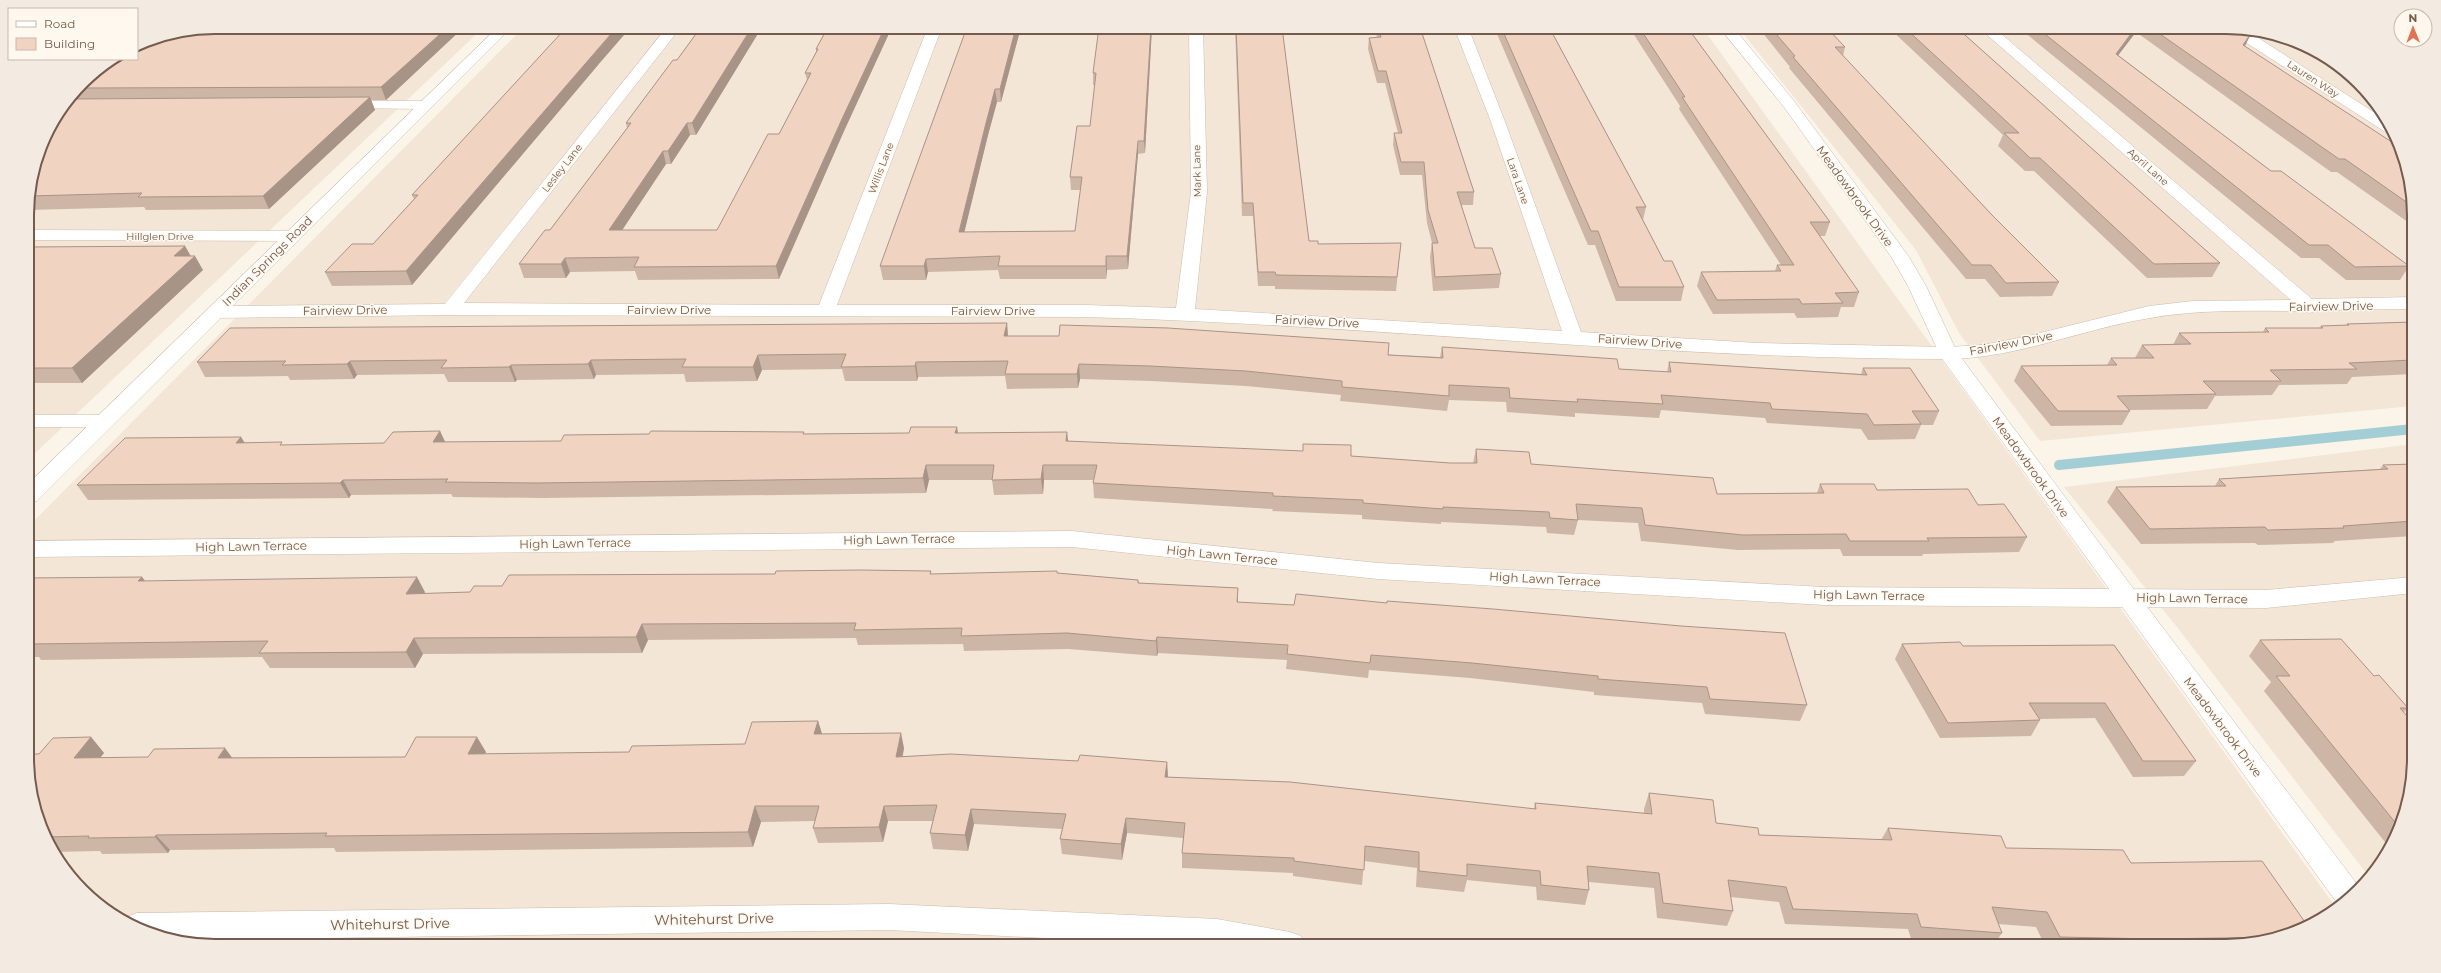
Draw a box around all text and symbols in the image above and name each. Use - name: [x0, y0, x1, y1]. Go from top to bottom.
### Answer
- legend: [8, 8, 138, 60]
- north arrow: [2393, 8, 2433, 48]
- text: N: [2408, 11, 2417, 25]
- text: Road: [44, 16, 75, 31]
- text: Building: [44, 36, 95, 51]
- street label: Lauren Way: [2285, 57, 2342, 101]
- street label: Lesley Lane: [539, 141, 585, 195]
- street label: Willis Lane: [865, 141, 897, 195]
- street label: Meadowbrook Drive: [1813, 143, 1897, 249]
- street label: Mark Lane: [1190, 145, 1204, 197]
- street label: April Lane: [2125, 146, 2171, 188]
- street label: Lara Lane: [1504, 156, 1532, 206]
- street label: Indian Springs Road: [219, 213, 315, 309]
- street label: Hillglen Drive: [126, 230, 194, 243]
- street label: Fairview Drive: [2289, 298, 2373, 314]
- street label: Fairview Drive: [303, 302, 387, 318]
- street label: Fairview Drive: [627, 302, 711, 317]
- street label: Fairview Drive: [951, 303, 1035, 318]
- street label: Fairview Drive: [1274, 311, 1360, 331]
- street label: Fairview Drive: [1968, 328, 2054, 358]
- street label: Fairview Drive: [1597, 331, 1683, 351]
- street label: Meadowbrook Drive: [1989, 414, 2073, 520]
- street label: High Lawn Terrace: [843, 531, 955, 547]
- street label: High Lawn Terrace: [519, 535, 631, 551]
- street label: High Lawn Terrace: [195, 538, 307, 554]
- street label: High Lawn Terrace: [1166, 542, 1278, 568]
- street label: High Lawn Terrace: [1489, 569, 1601, 589]
- street label: High Lawn Terrace: [1813, 587, 1925, 603]
- street label: High Lawn Terrace: [2136, 590, 2248, 606]
- street label: Meadowbrook Drive: [2181, 674, 2265, 780]
- street label: Whitehurst Drive: [654, 909, 774, 929]
- street label: Whitehurst Drive: [330, 914, 450, 934]

